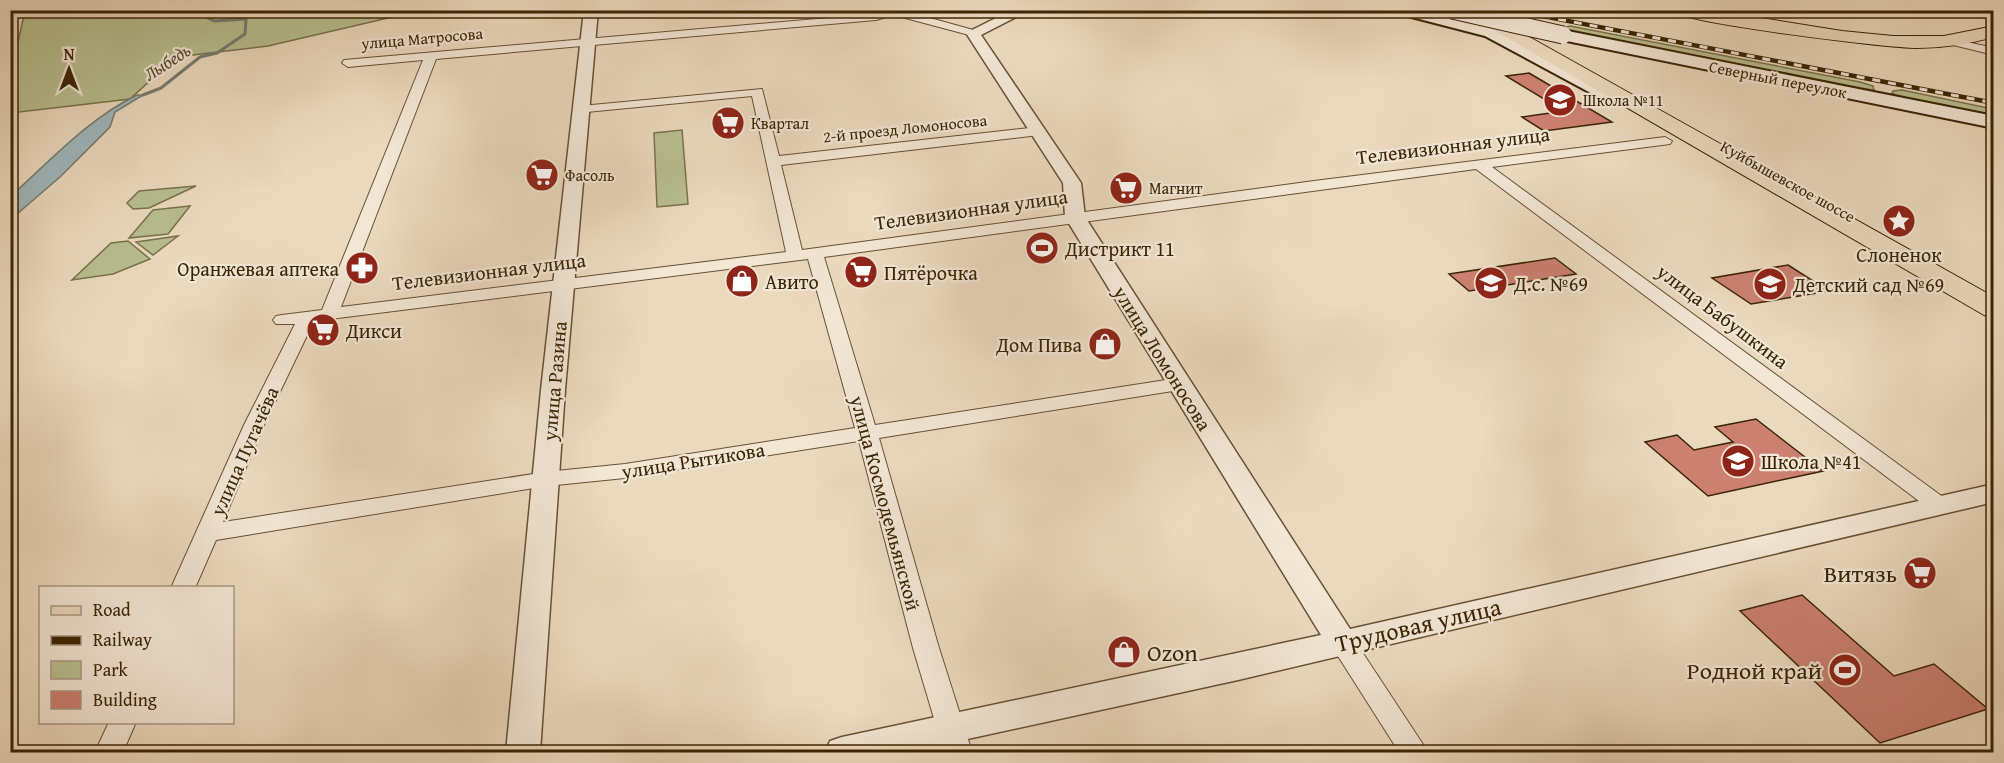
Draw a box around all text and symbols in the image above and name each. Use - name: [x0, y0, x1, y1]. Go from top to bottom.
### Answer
- street label: улица Матросова: [359, 21, 484, 55]
- water label: Лыбедь: [138, 37, 196, 87]
- north arrow: [39, 39, 99, 99]
- text: N: [64, 42, 75, 66]
- street label: Северный переулок: [1707, 54, 1850, 104]
- school or university icon: Школа №11: [1542, 82, 1578, 118]
- place label: Школа №11: [1583, 88, 1663, 112]
- supermarket icon: Квартал: [710, 105, 746, 141]
- street label: 2-й проезд Ломоносова: [822, 107, 989, 149]
- place label: Квартал: [751, 111, 809, 135]
- street label: Телевизионная улица: [1355, 119, 1552, 171]
- street label: Куйбышевское шоссе: [1716, 134, 1860, 228]
- supermarket icon: Фасоль: [524, 157, 560, 193]
- place label: Фасоль: [565, 163, 615, 187]
- supermarket icon: Магнит: [1108, 170, 1144, 206]
- place label: Магнит: [1149, 176, 1203, 200]
- street label: Телевизионная улица: [873, 181, 1070, 237]
- place icon: Слоненок: [1881, 203, 1917, 239]
- sports icon: Дистрикт 11: [1024, 230, 1060, 266]
- place label: Дистрикт 11: [1064, 234, 1175, 263]
- place label: Слоненок: [1856, 240, 1942, 269]
- street label: Телевизионная улица: [391, 245, 588, 297]
- pharmacy icon: Оранжевая аптека: [344, 250, 380, 286]
- place label: Оранжевая аптека: [177, 254, 339, 283]
- supermarket icon: Пятёрочка: [843, 254, 879, 290]
- street label: улица Бабушкина: [1650, 256, 1795, 375]
- place label: Пятёрочка: [884, 258, 978, 287]
- shop icon: Авито: [724, 263, 760, 299]
- school or university icon: Д.с. №69: [1473, 265, 1509, 301]
- school or university icon: Детский сад №69: [1752, 266, 1788, 302]
- place label: Авито: [765, 267, 819, 296]
- place label: Д.с. №69: [1513, 269, 1588, 298]
- place label: Детский сад №69: [1792, 270, 1944, 299]
- street label: улица Ломоносова: [1106, 279, 1220, 436]
- supermarket icon: Дикси: [305, 312, 341, 348]
- place label: Дикси: [345, 316, 402, 345]
- street label: улица Разина: [534, 319, 574, 443]
- shop icon: Дом Пива: [1087, 326, 1123, 362]
- place label: Дом Пива: [995, 330, 1082, 359]
- street label: улица Пугачёва: [202, 381, 286, 521]
- street label: улица Космодемьянской: [843, 391, 929, 614]
- street label: улица Рытикова: [618, 434, 767, 486]
- school or university icon: Школа №41: [1720, 443, 1756, 479]
- place label: Школа №41: [1761, 447, 1861, 476]
- supermarket icon: Витязь: [1902, 555, 1938, 591]
- place label: Витязь: [1824, 556, 1897, 591]
- legend: [39, 586, 234, 724]
- street label: Трудовая улица: [1332, 589, 1505, 661]
- text: Road: [93, 596, 131, 623]
- text: Railway: [93, 626, 152, 653]
- shop icon: Ozon: [1106, 634, 1142, 670]
- place label: Ozon: [1147, 635, 1198, 670]
- sports icon: Родной край: [1827, 652, 1863, 688]
- place label: Родной край: [1687, 653, 1822, 688]
- text: Park: [93, 656, 129, 683]
- text: Building: [93, 686, 157, 713]

